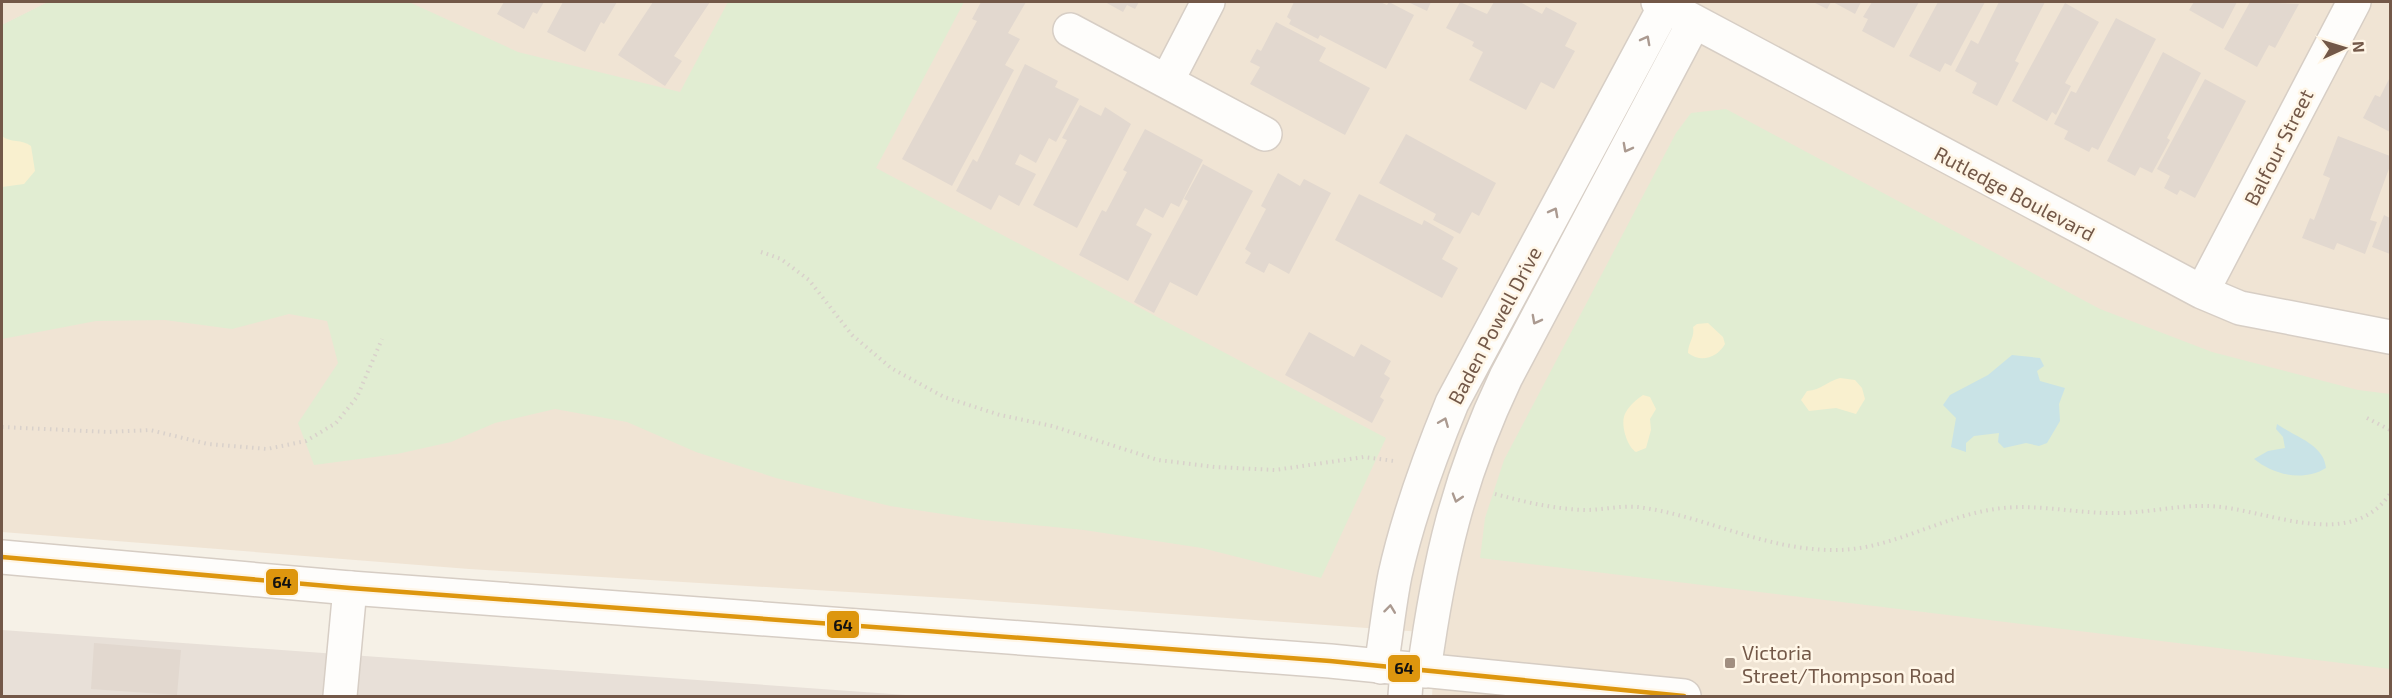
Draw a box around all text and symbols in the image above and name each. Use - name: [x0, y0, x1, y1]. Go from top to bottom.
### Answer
- north arrow: [2314, 18, 2374, 78]
- one-way arrow: [1639, 36, 1650, 47]
- text: N: [2350, 40, 2369, 53]
- street label: Balfour Street: [2238, 85, 2318, 209]
- street label: Rutledge Boulevard: [1931, 141, 2099, 245]
- one-way arrow: [1623, 142, 1634, 152]
- one-way arrow: [1547, 208, 1558, 218]
- street label: Baden Powell Drive: [1442, 242, 1546, 408]
- one-way arrow: [1532, 314, 1543, 324]
- one-way arrow: [1437, 418, 1449, 429]
- one-way arrow: [1452, 492, 1464, 503]
- line badge: 64: [265, 568, 299, 596]
- text: 64: [272, 572, 292, 591]
- one-way arrow: [1383, 604, 1396, 613]
- line badge: 64: [826, 610, 860, 639]
- text: 64: [833, 615, 853, 634]
- place label: Victoria Street/Thompson Road: [1742, 640, 1955, 687]
- line badge: 64: [1387, 654, 1421, 683]
- marker: Victoria Street/Thompson Road: [1723, 656, 1737, 670]
- text: 64: [1394, 658, 1414, 677]

